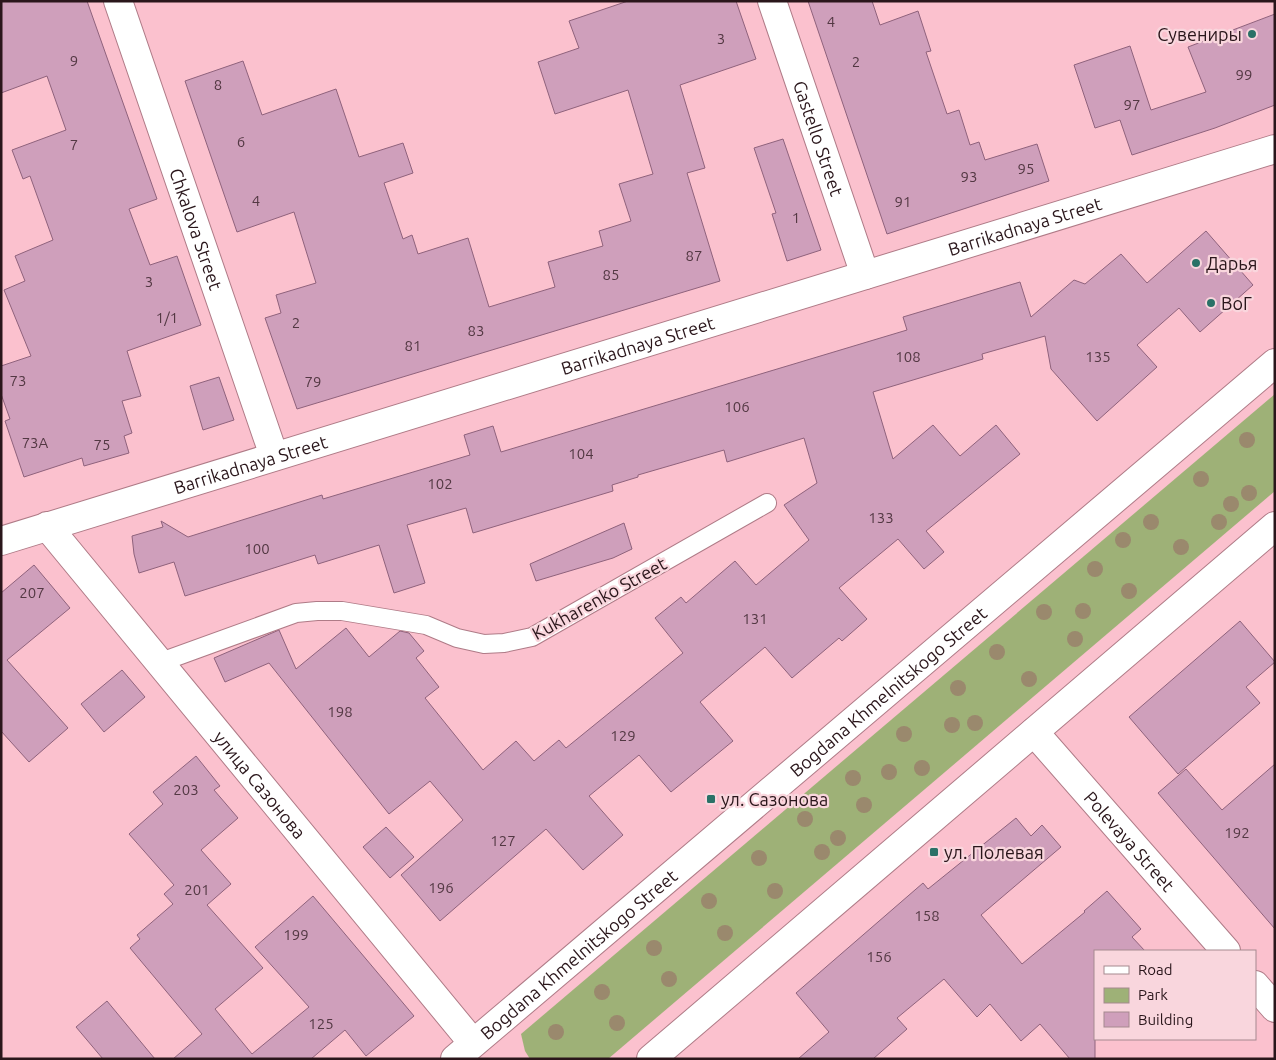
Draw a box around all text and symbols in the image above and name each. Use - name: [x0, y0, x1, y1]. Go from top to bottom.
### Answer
- house number: 4: [827, 13, 835, 30]
- place label: Сувениры: [1157, 24, 1242, 44]
- marker: Сувениры: [1246, 28, 1258, 40]
- house number: 3: [717, 30, 725, 47]
- house number: 9: [70, 52, 78, 69]
- house number: 2: [852, 53, 860, 70]
- house number: 99: [1236, 66, 1252, 83]
- house number: 8: [214, 76, 222, 93]
- street label: Gastello Street: [790, 78, 847, 199]
- house number: 97: [1124, 96, 1140, 113]
- house number: 6: [237, 133, 245, 150]
- house number: 7: [70, 136, 78, 153]
- house number: 95: [1018, 160, 1034, 177]
- street label: Chkalova Street: [166, 165, 226, 292]
- house number: 93: [961, 168, 977, 185]
- house number: 4: [252, 192, 260, 209]
- house number: 91: [895, 193, 911, 210]
- street label: Barrikadnaya Street: [945, 193, 1104, 259]
- house number: 1: [792, 209, 800, 226]
- house number: 87: [686, 247, 702, 264]
- place label: Дарья: [1206, 253, 1257, 273]
- marker: Дарья: [1190, 257, 1202, 269]
- house number: 85: [603, 266, 619, 283]
- house number: 3: [145, 273, 153, 290]
- place label: ВоГ: [1221, 293, 1252, 313]
- marker: ВоГ: [1205, 297, 1217, 309]
- house number: 1/1: [156, 309, 178, 326]
- street label: Barrikadnaya Street: [558, 312, 717, 378]
- house number: 2: [292, 314, 300, 331]
- house number: 83: [468, 322, 484, 339]
- house number: 81: [405, 337, 421, 354]
- house number: 108: [895, 348, 921, 365]
- house number: 135: [1085, 348, 1111, 365]
- house number: 73: [10, 372, 26, 389]
- house number: 79: [305, 373, 321, 390]
- house number: 106: [724, 398, 750, 415]
- street label: Barrikadnaya Street: [171, 431, 330, 497]
- house number: 73А: [22, 434, 49, 451]
- house number: 75: [94, 436, 110, 453]
- house number: 104: [568, 445, 594, 462]
- house number: 102: [427, 475, 453, 492]
- house number: 133: [868, 509, 894, 526]
- house number: 100: [244, 540, 270, 557]
- street label: Kukharenko Street: [528, 553, 670, 643]
- house number: 207: [19, 584, 45, 601]
- street label: Bogdana Khmelnitskogo Street: [786, 602, 990, 780]
- house number: 131: [742, 610, 768, 627]
- house number: 198: [327, 703, 353, 720]
- street label: улица Сазонова: [210, 727, 310, 842]
- house number: 129: [610, 727, 636, 744]
- house number: 203: [173, 781, 199, 798]
- street label: Polevaya Street: [1080, 787, 1179, 895]
- place label: ул. Сазонова: [721, 789, 828, 809]
- marker: ул. Сазонова: [705, 793, 717, 805]
- house number: 192: [1224, 824, 1250, 841]
- house number: 127: [490, 832, 516, 849]
- place label: ул. Полевая: [944, 842, 1044, 862]
- marker: ул. Полевая: [928, 846, 940, 858]
- street label: Bogdana Khmelnitskogo Street: [476, 865, 681, 1043]
- house number: 196: [428, 879, 454, 896]
- house number: 201: [184, 881, 210, 898]
- house number: 158: [914, 907, 940, 924]
- house number: 199: [283, 926, 309, 943]
- house number: 156: [866, 948, 892, 965]
- legend: [1094, 950, 1256, 1040]
- text: Road: [1138, 961, 1173, 978]
- text: Park: [1138, 986, 1168, 1003]
- text: Building: [1138, 1011, 1193, 1028]
- house number: 125: [308, 1015, 334, 1032]

